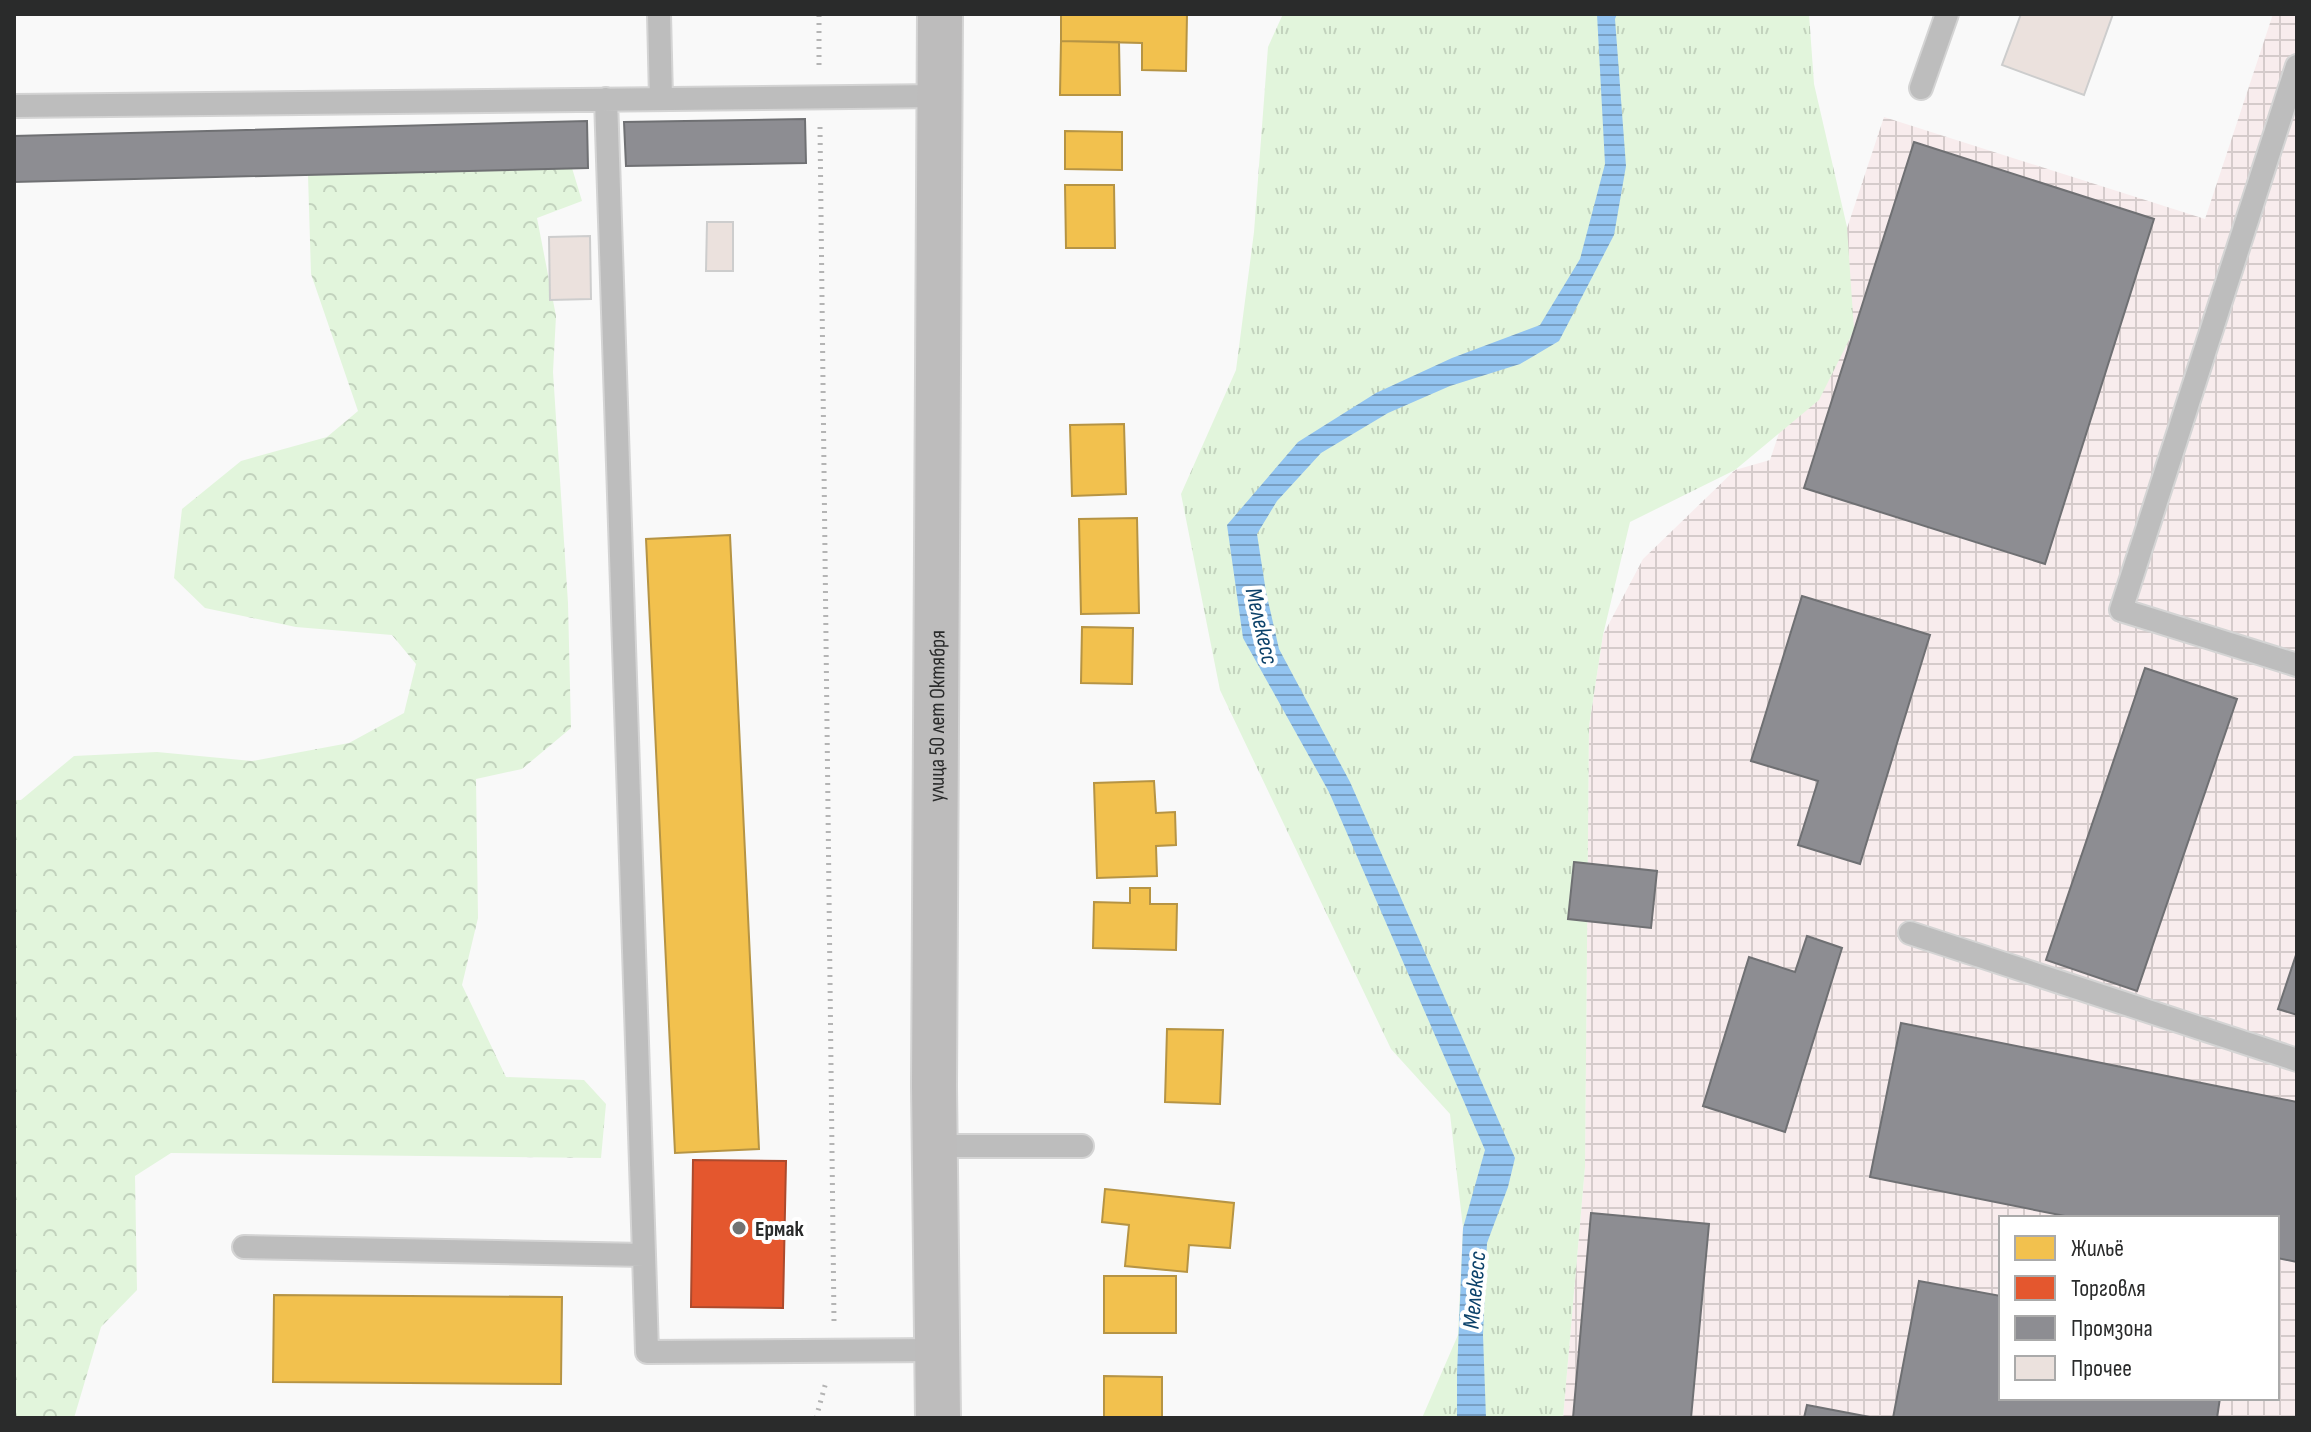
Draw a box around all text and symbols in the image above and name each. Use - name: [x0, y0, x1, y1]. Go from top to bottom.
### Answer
- water label: Мелекесс: [1239, 585, 1285, 668]
- street label: улица 50 лет Октября: [924, 630, 952, 802]
- place label: Ермак: [755, 1216, 804, 1243]
- legend: [1999, 1216, 2279, 1400]
- marker: Ермак: [730, 1219, 748, 1237]
- text: Жильё: [2071, 1234, 2124, 1263]
- water label: Мелекесс: [1457, 1249, 1492, 1330]
- text: Торговля: [2071, 1274, 2146, 1303]
- text: Промзона: [2071, 1314, 2153, 1343]
- text: Прочее: [2071, 1354, 2132, 1383]

